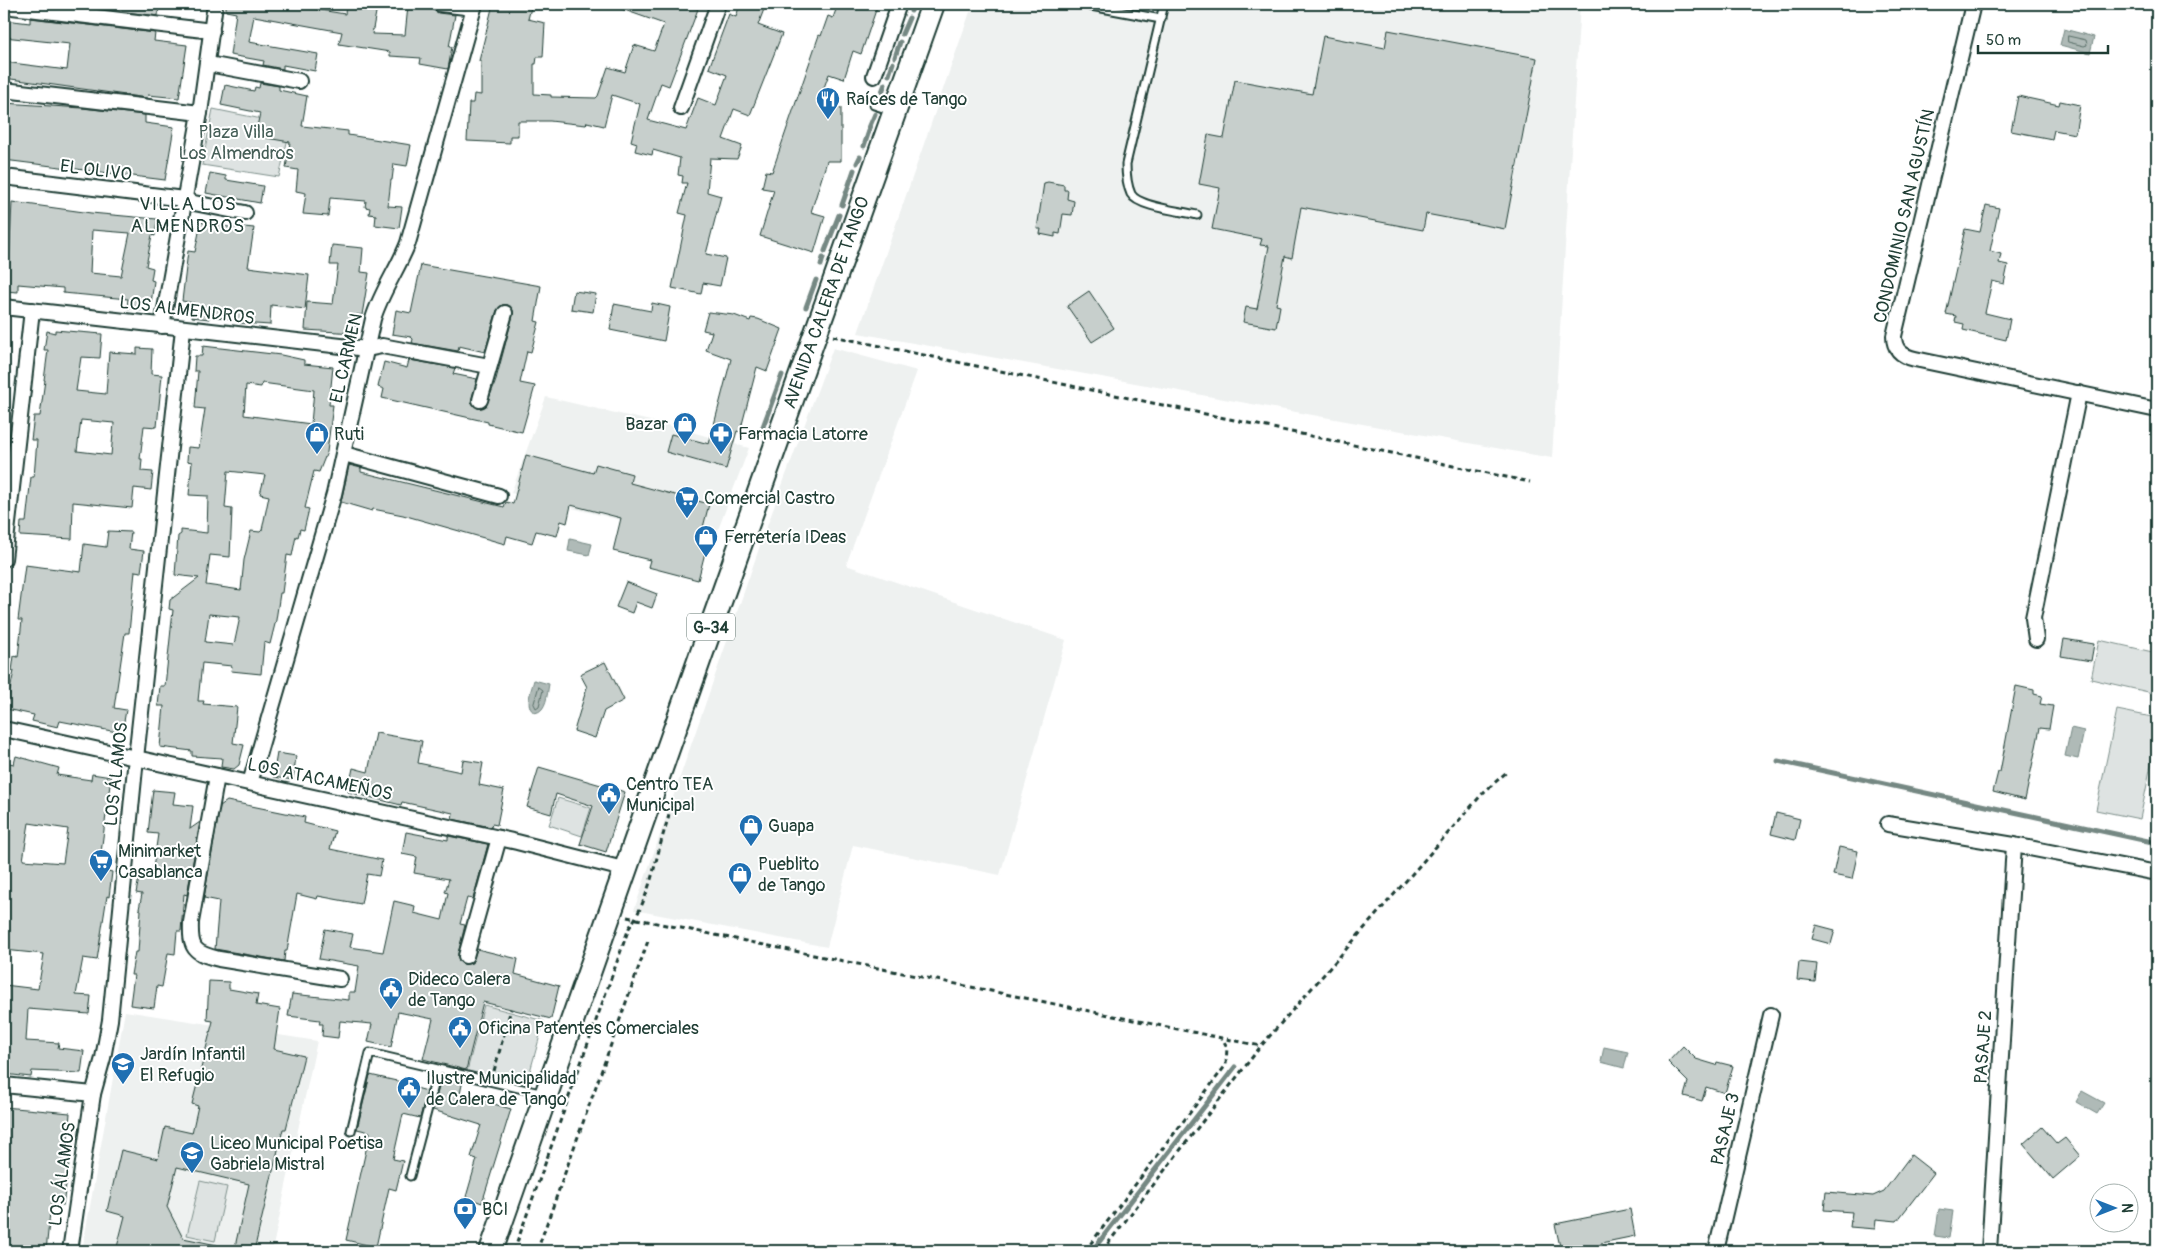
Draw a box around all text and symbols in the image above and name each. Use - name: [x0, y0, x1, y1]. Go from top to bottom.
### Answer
- scale bar: [1978, 22, 2108, 54]
- text: 50 m: [1986, 31, 2021, 50]
- restaurant icon: Raíces de Tango: [815, 86, 841, 120]
- place label: Raíces de Tango: [846, 88, 968, 111]
- street label: CONDOMINIO SAN AGUSTÍN: [1869, 107, 1940, 325]
- park label: Plaza Villa Los Almendros: [178, 121, 294, 165]
- street label: EL OLIVO: [59, 155, 133, 186]
- district label: VILLA LOS ALMENDROS: [131, 192, 245, 238]
- street label: AVENIDA CALERA DE TANGO: [778, 193, 875, 412]
- street label: LOS ALMENDROS: [118, 291, 256, 330]
- street label: EL CARMEN: [325, 311, 368, 405]
- shop icon: Bazar: [672, 411, 698, 445]
- place label: Bazar: [625, 413, 669, 436]
- shop icon: Ruti: [304, 421, 330, 455]
- pharmacy icon: Farmacia Latorre: [708, 421, 734, 455]
- place label: Ruti: [334, 423, 364, 446]
- place label: Farmacia Latorre: [738, 423, 868, 446]
- supermarket icon: Comercial Castro: [674, 485, 700, 519]
- place label: Comercial Castro: [704, 487, 835, 510]
- shop icon: Ferretería IDeas: [693, 524, 719, 558]
- place label: Ferretería IDeas: [724, 526, 846, 549]
- road number: G-34: [687, 614, 735, 640]
- street label: LOS ÁLAMOS: [100, 721, 133, 827]
- street label: LOS ATACAMEÑOS: [245, 753, 394, 806]
- place label: Centro TEA Municipal: [626, 773, 714, 817]
- public building icon: Centro TEA Municipal: [596, 781, 622, 815]
- shop icon: Guapa: [738, 813, 764, 847]
- place label: Guapa: [768, 815, 814, 838]
- place label: Minimarket Casablanca: [118, 840, 203, 884]
- supermarket icon: Minimarket Casablanca: [88, 848, 114, 882]
- place label: Pueblito de Tango: [758, 853, 826, 897]
- shop icon: Pueblito de Tango: [727, 861, 753, 895]
- place label: Dideco Calera de Tango: [408, 968, 511, 1012]
- public building icon: Dideco Calera de Tango: [378, 976, 404, 1010]
- street label: PASAJE 2: [1969, 1009, 1998, 1085]
- public building icon: Oficina Patentes Comerciales: [447, 1015, 473, 1049]
- place label: Oficina Patentes Comerciales: [478, 1017, 699, 1040]
- place label: Jardín Infantil El Refugio: [140, 1043, 245, 1087]
- school or university icon: Jardín Infantil El Refugio: [110, 1051, 136, 1085]
- place label: Ilustre Municipalidad de Calera de Tango: [426, 1067, 577, 1111]
- public building icon: Ilustre Municipalidad de Calera de Tango: [396, 1075, 422, 1109]
- street label: PASAJE 3: [1706, 1091, 1745, 1168]
- street label: LOS ÁLAMOS: [44, 1121, 81, 1228]
- place label: Liceo Municipal Poetisa Gabriela Mistral: [210, 1132, 383, 1176]
- school or university icon: Liceo Municipal Poetisa Gabriela Mistral: [179, 1140, 205, 1174]
- north arrow: [2088, 1182, 2138, 1232]
- bank icon: BCI: [452, 1196, 478, 1230]
- place label: BCI: [482, 1198, 508, 1221]
- text: N: [2118, 1203, 2135, 1213]

